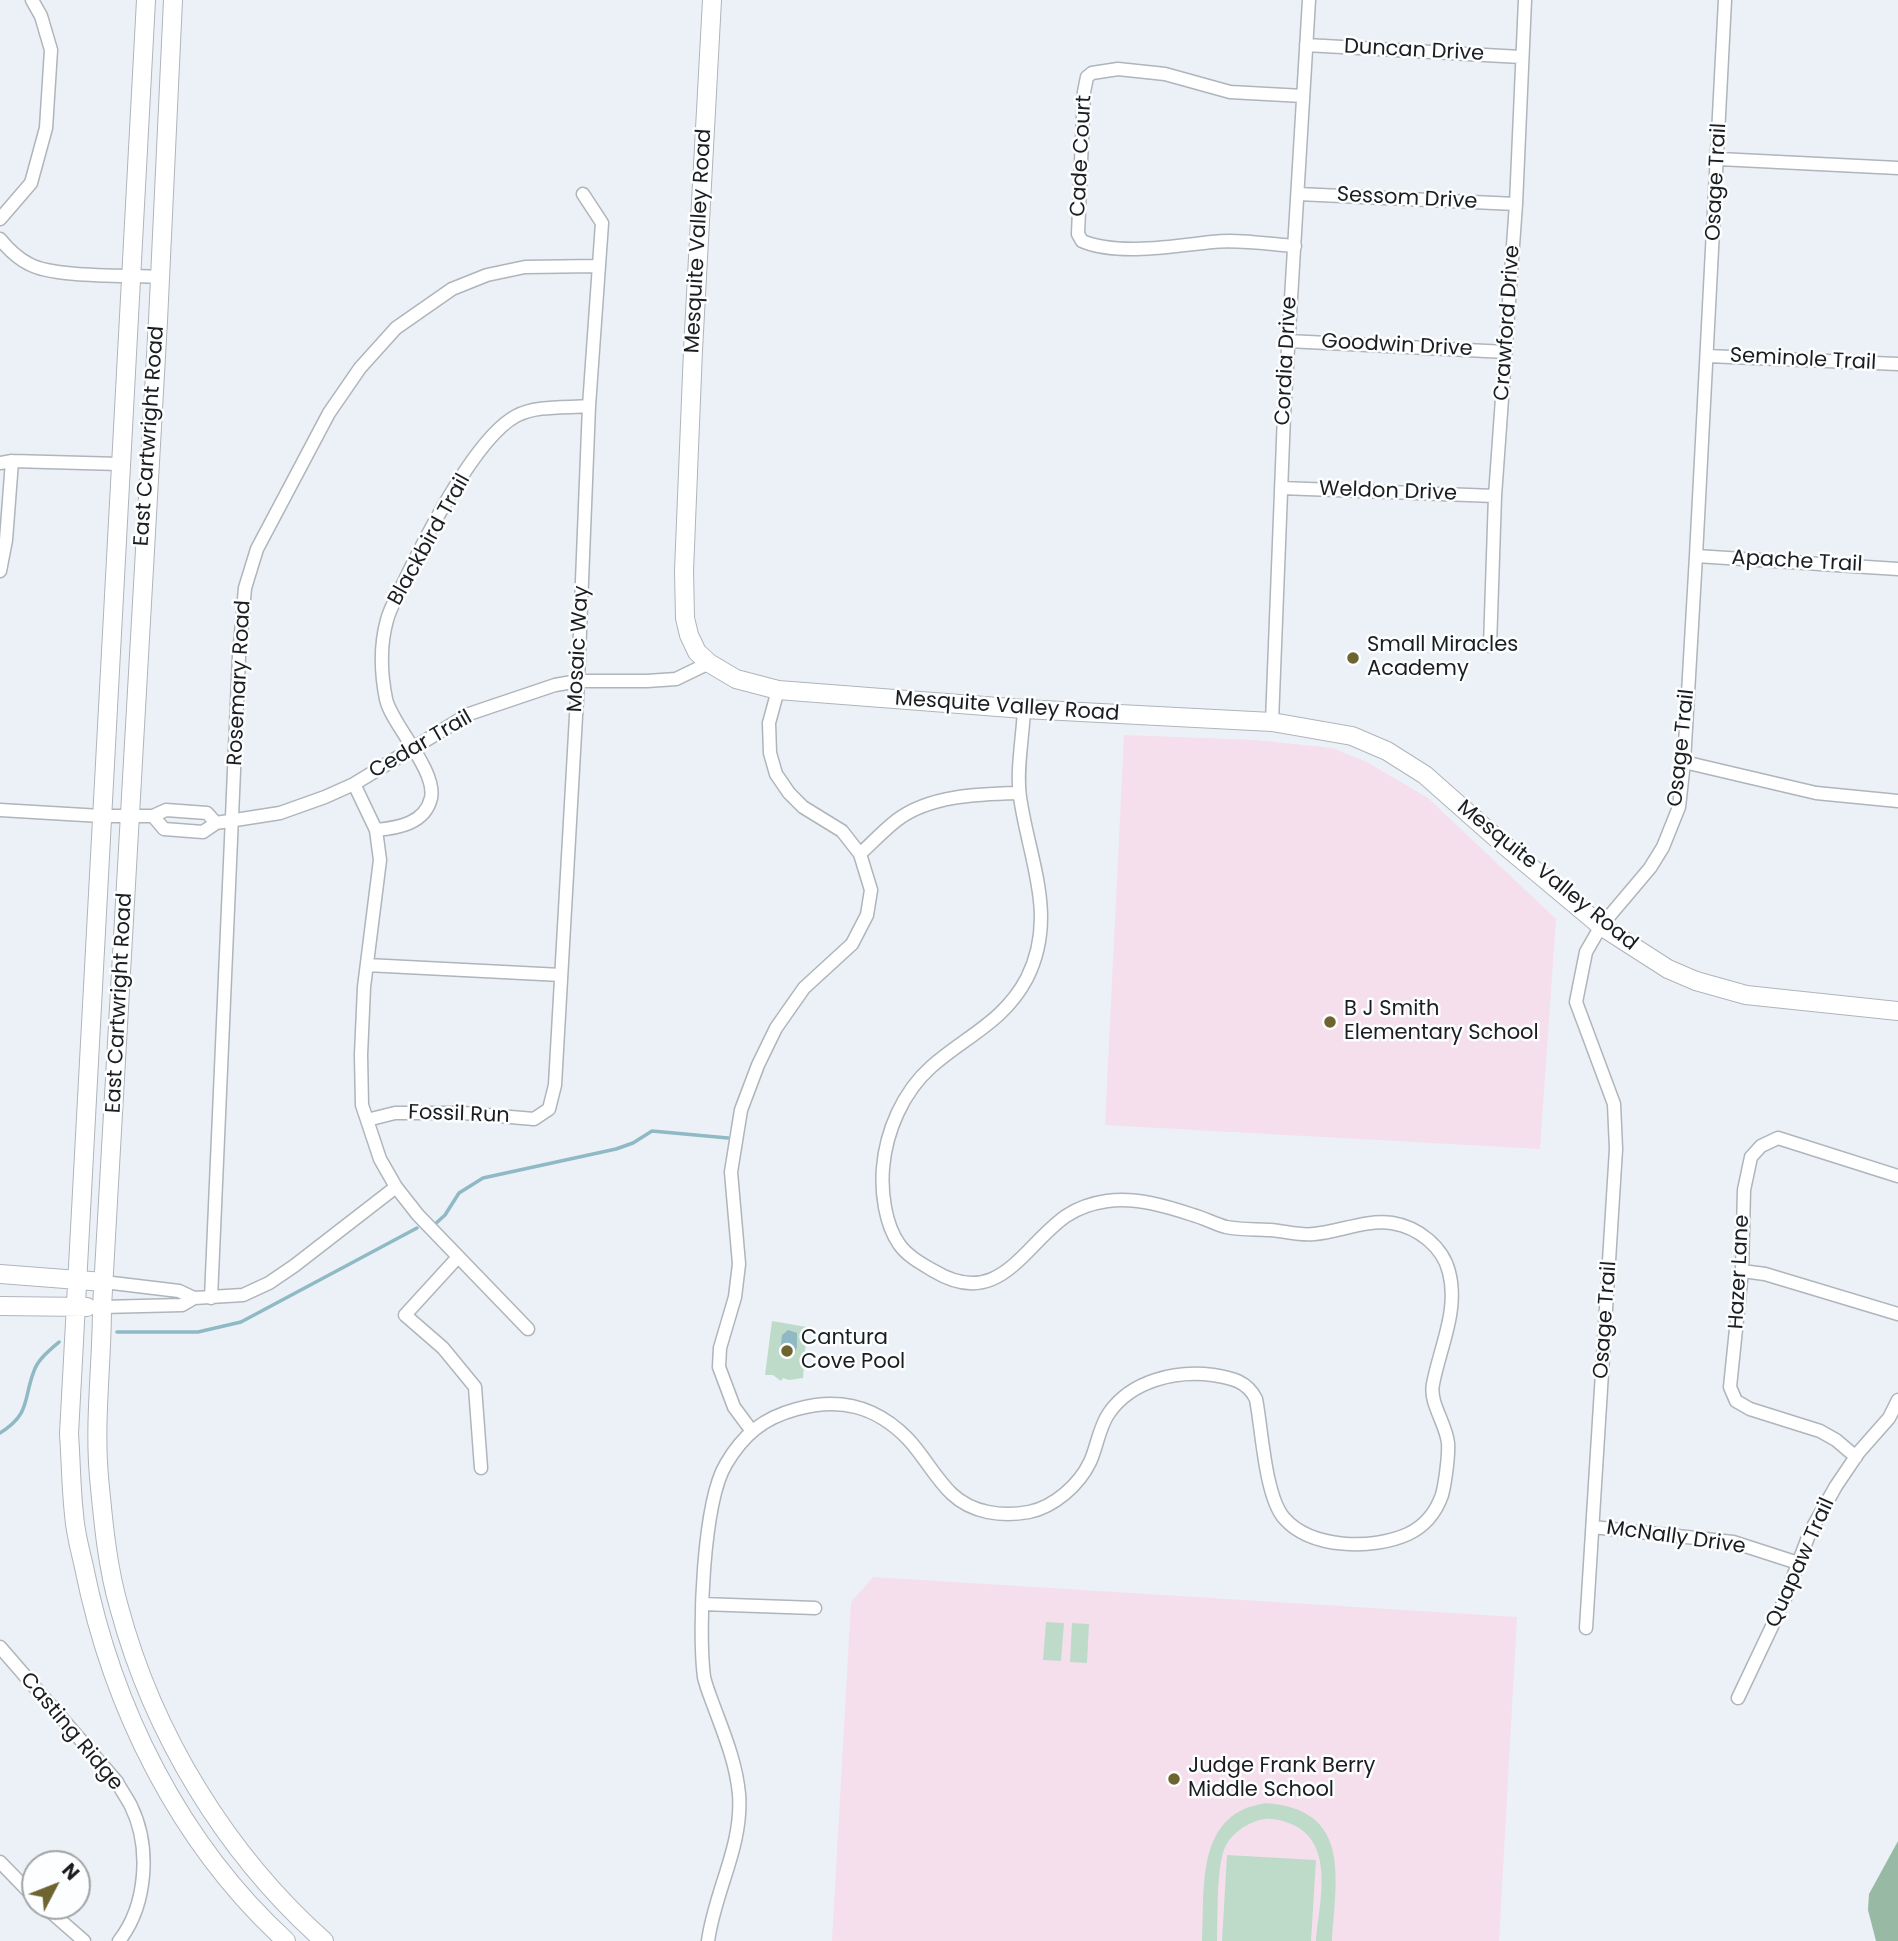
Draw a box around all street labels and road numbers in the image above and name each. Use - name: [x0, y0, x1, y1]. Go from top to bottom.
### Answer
- street label: Duncan Drive: [1343, 35, 1485, 67]
- street label: Cade Court: [1066, 95, 1098, 217]
- street label: Osage Trail: [1701, 122, 1733, 242]
- street label: Mesquite Valley Road: [681, 128, 717, 354]
- street label: Sessom Drive: [1336, 183, 1478, 215]
- street label: Crawford Drive: [1490, 244, 1526, 402]
- street label: Cordia Drive: [1271, 296, 1303, 426]
- street label: East Cartwright Road: [130, 325, 170, 547]
- street label: Goodwin Drive: [1321, 329, 1473, 363]
- street label: Seminole Trail: [1729, 344, 1877, 376]
- street label: Blackbird Trail: [383, 470, 477, 610]
- street label: Weldon Drive: [1319, 477, 1457, 507]
- street label: Apache Trail: [1731, 546, 1863, 578]
- street label: Mosaic Way: [563, 585, 595, 713]
- street label: Rosemary Road: [223, 600, 257, 766]
- street label: Mesquite Valley Road: [894, 687, 1120, 727]
- street label: Osage Trail: [1663, 688, 1701, 808]
- street label: Cedar Trail: [365, 705, 477, 785]
- street label: Mesquite Valley Road: [1452, 795, 1642, 957]
- street label: East Cartwright Road: [102, 892, 138, 1114]
- street label: Fossil Run: [408, 1101, 510, 1129]
- street label: Hazer Lane: [1724, 1214, 1756, 1330]
- street label: Osage Trail: [1589, 1260, 1623, 1380]
- street label: Quapaw Trail: [1761, 1494, 1841, 1632]
- street label: McNally Drive: [1605, 1516, 1747, 1560]
- street label: Casting Ridge: [14, 1668, 128, 1796]

